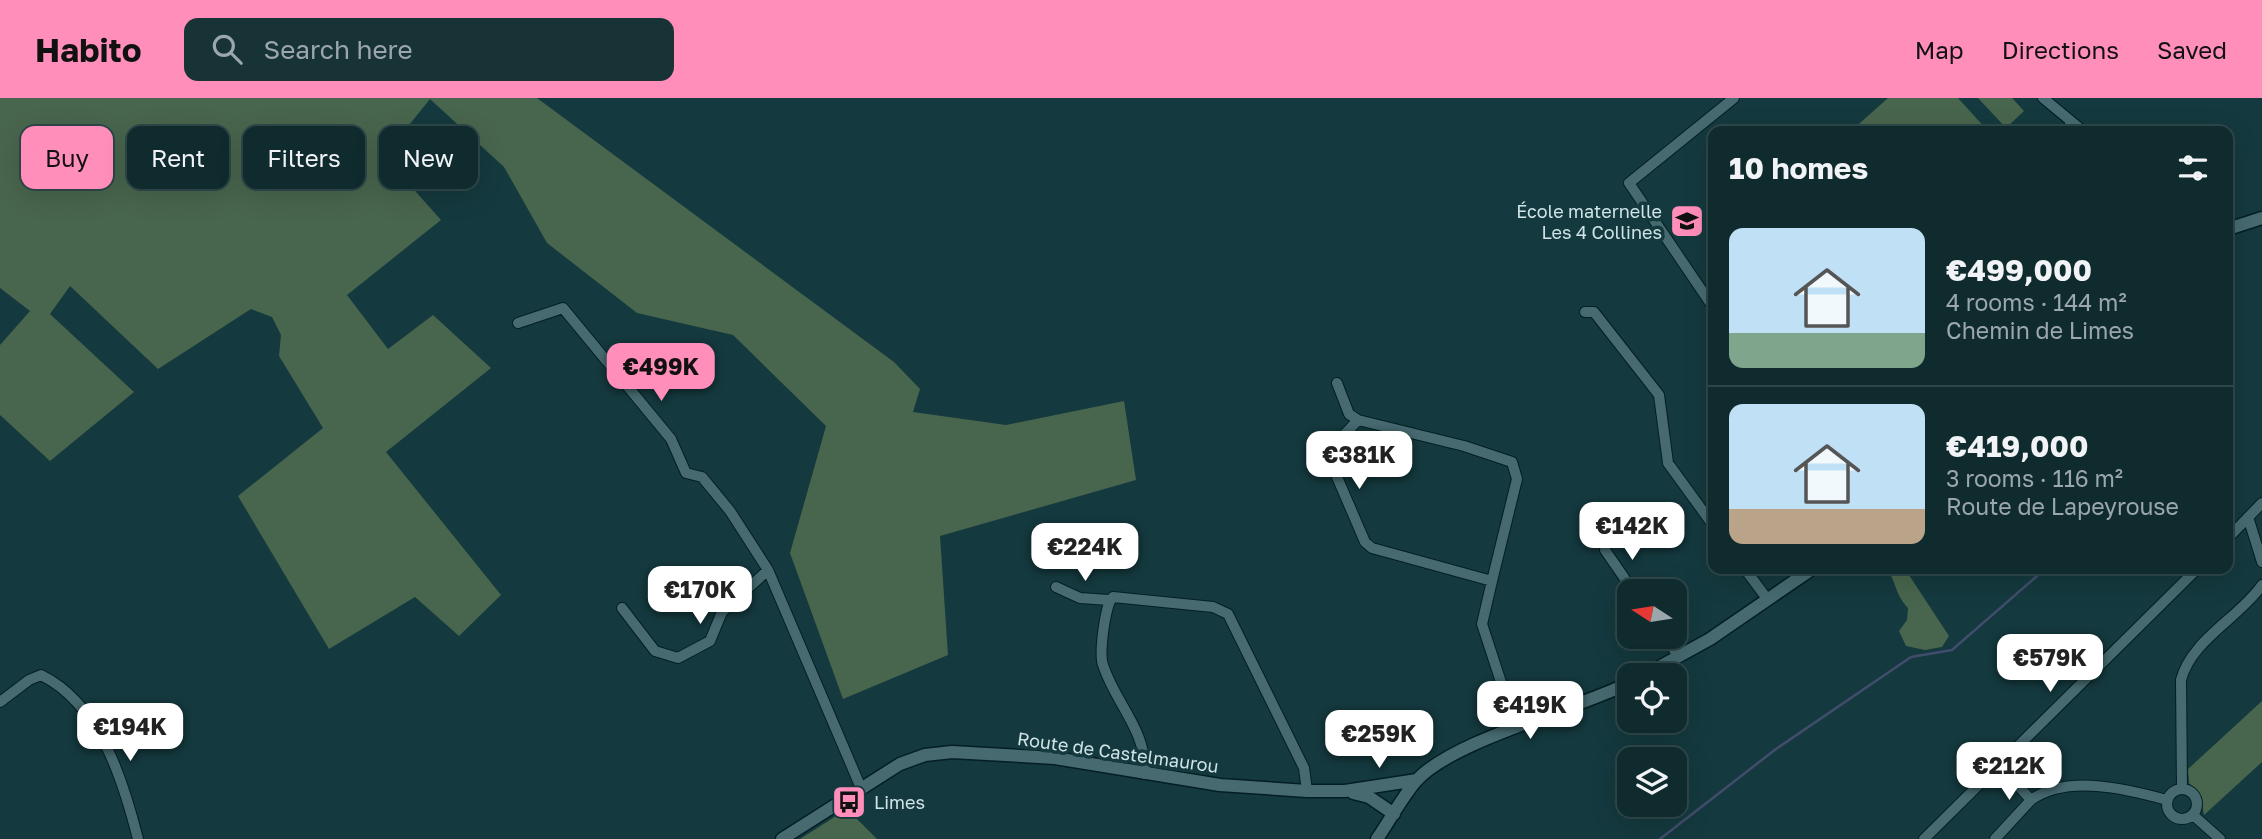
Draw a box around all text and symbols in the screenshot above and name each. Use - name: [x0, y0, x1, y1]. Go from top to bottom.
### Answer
- search box: [184, 18, 674, 81]
- text: Habito: [35, 30, 142, 69]
- icon: search: [208, 30, 246, 68]
- text: Search here: [264, 34, 413, 65]
- text: Map: [1915, 35, 1964, 64]
- text: Directions: [2002, 35, 2119, 64]
- text: Saved: [2157, 35, 2227, 64]
- chip: Buy: [21, 126, 113, 189]
- chip: Rent: [127, 126, 229, 189]
- chip: Filters: [243, 126, 365, 189]
- chip: New: [379, 126, 478, 189]
- icon: filters: [2174, 149, 2212, 187]
- text: 10 homes: [1729, 150, 1868, 186]
- place label: École maternelle Les 4 Collines: [1516, 200, 1662, 243]
- school or university icon: École maternelle Les 4 Collines: [1668, 202, 1706, 240]
- text: €499,000: [1946, 252, 2092, 288]
- icon: home: [1785, 256, 1869, 340]
- text: 4 rooms · 144 m²: [1946, 288, 2127, 316]
- text: Chemin de Limes: [1946, 316, 2134, 344]
- pin: €499K: [612, 344, 710, 403]
- text: €499K: [623, 352, 699, 380]
- text: €419,000: [1946, 428, 2089, 464]
- pin: €381K: [1310, 432, 1408, 491]
- icon: home: [1785, 432, 1869, 516]
- text: €381K: [1322, 440, 1396, 468]
- text: 3 rooms · 116 m²: [1946, 464, 2123, 492]
- text: Route de Lapeyrouse: [1946, 492, 2179, 520]
- pin: €142K: [1583, 503, 1681, 562]
- text: €142K: [1595, 511, 1669, 539]
- pin: €224K: [1036, 524, 1134, 583]
- text: €224K: [1047, 532, 1123, 560]
- pin: €170K: [651, 566, 749, 626]
- text: €170K: [664, 575, 736, 603]
- north arrow: [1617, 579, 1687, 649]
- map controls: [1617, 579, 1687, 817]
- pin: €579K: [2001, 634, 2099, 694]
- text: €579K: [2013, 643, 2087, 671]
- button: locate: [1617, 663, 1687, 733]
- pin: €419K: [1481, 682, 1579, 741]
- text: €419K: [1493, 690, 1567, 718]
- pin: €194K: [81, 704, 179, 763]
- pin: €259K: [1330, 710, 1428, 770]
- text: €194K: [93, 712, 167, 740]
- text: €259K: [1341, 719, 1417, 747]
- street label: Route de Castelmaurou: [1016, 727, 1220, 777]
- pin: €212K: [1960, 742, 2058, 802]
- button: layers: [1617, 747, 1687, 817]
- text: €212K: [1973, 751, 2045, 779]
- bus stop icon: Limes: [830, 783, 868, 821]
- place label: Limes: [874, 791, 925, 813]

